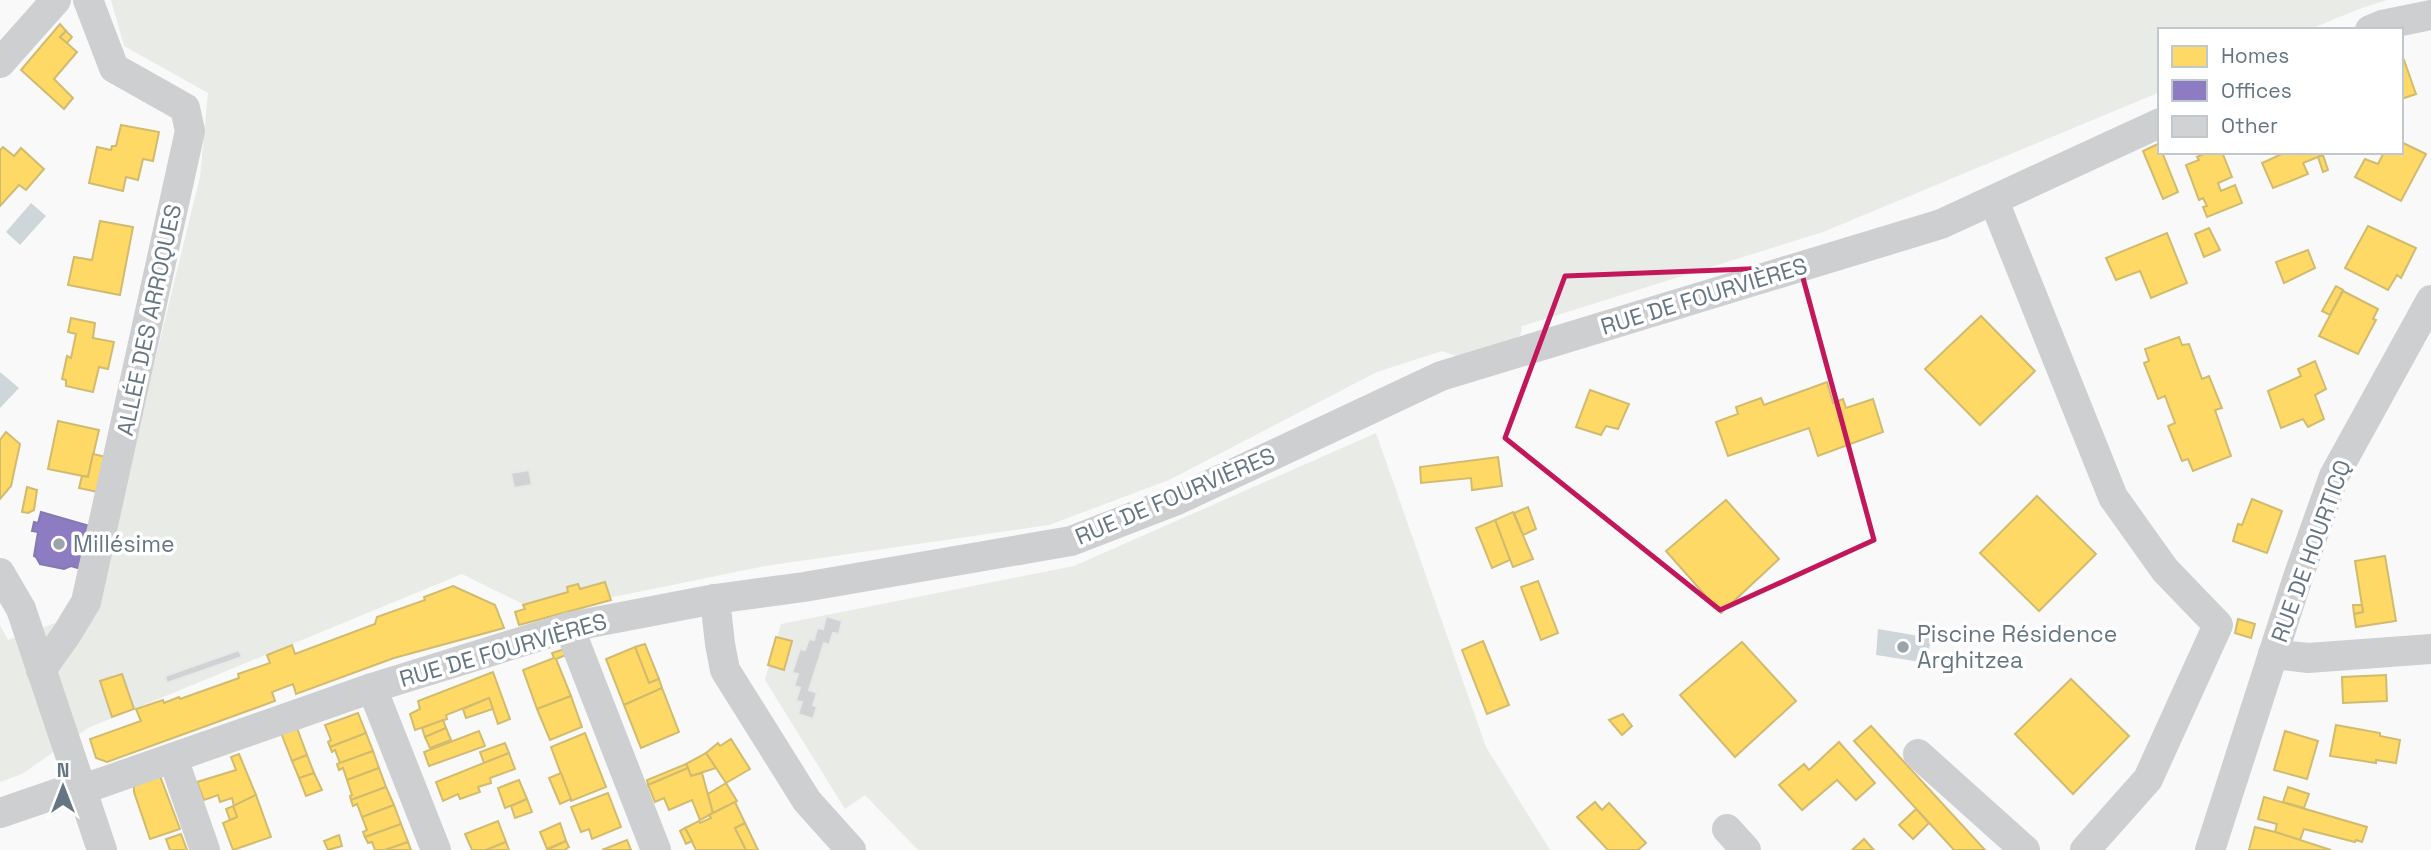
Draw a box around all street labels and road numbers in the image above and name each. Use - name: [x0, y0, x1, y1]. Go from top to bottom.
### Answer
- street label: ALLÉE DES ARROQUES: [110, 201, 188, 439]
- street label: RUE DE FOURVIÈRES: [1597, 250, 1811, 342]
- street label: RUE DE FOURVIÈRES: [1070, 440, 1280, 552]
- street label: RUE DE HOURTICQ: [2264, 456, 2358, 646]
- street label: RUE DE FOURVIÈRES: [396, 606, 610, 694]

